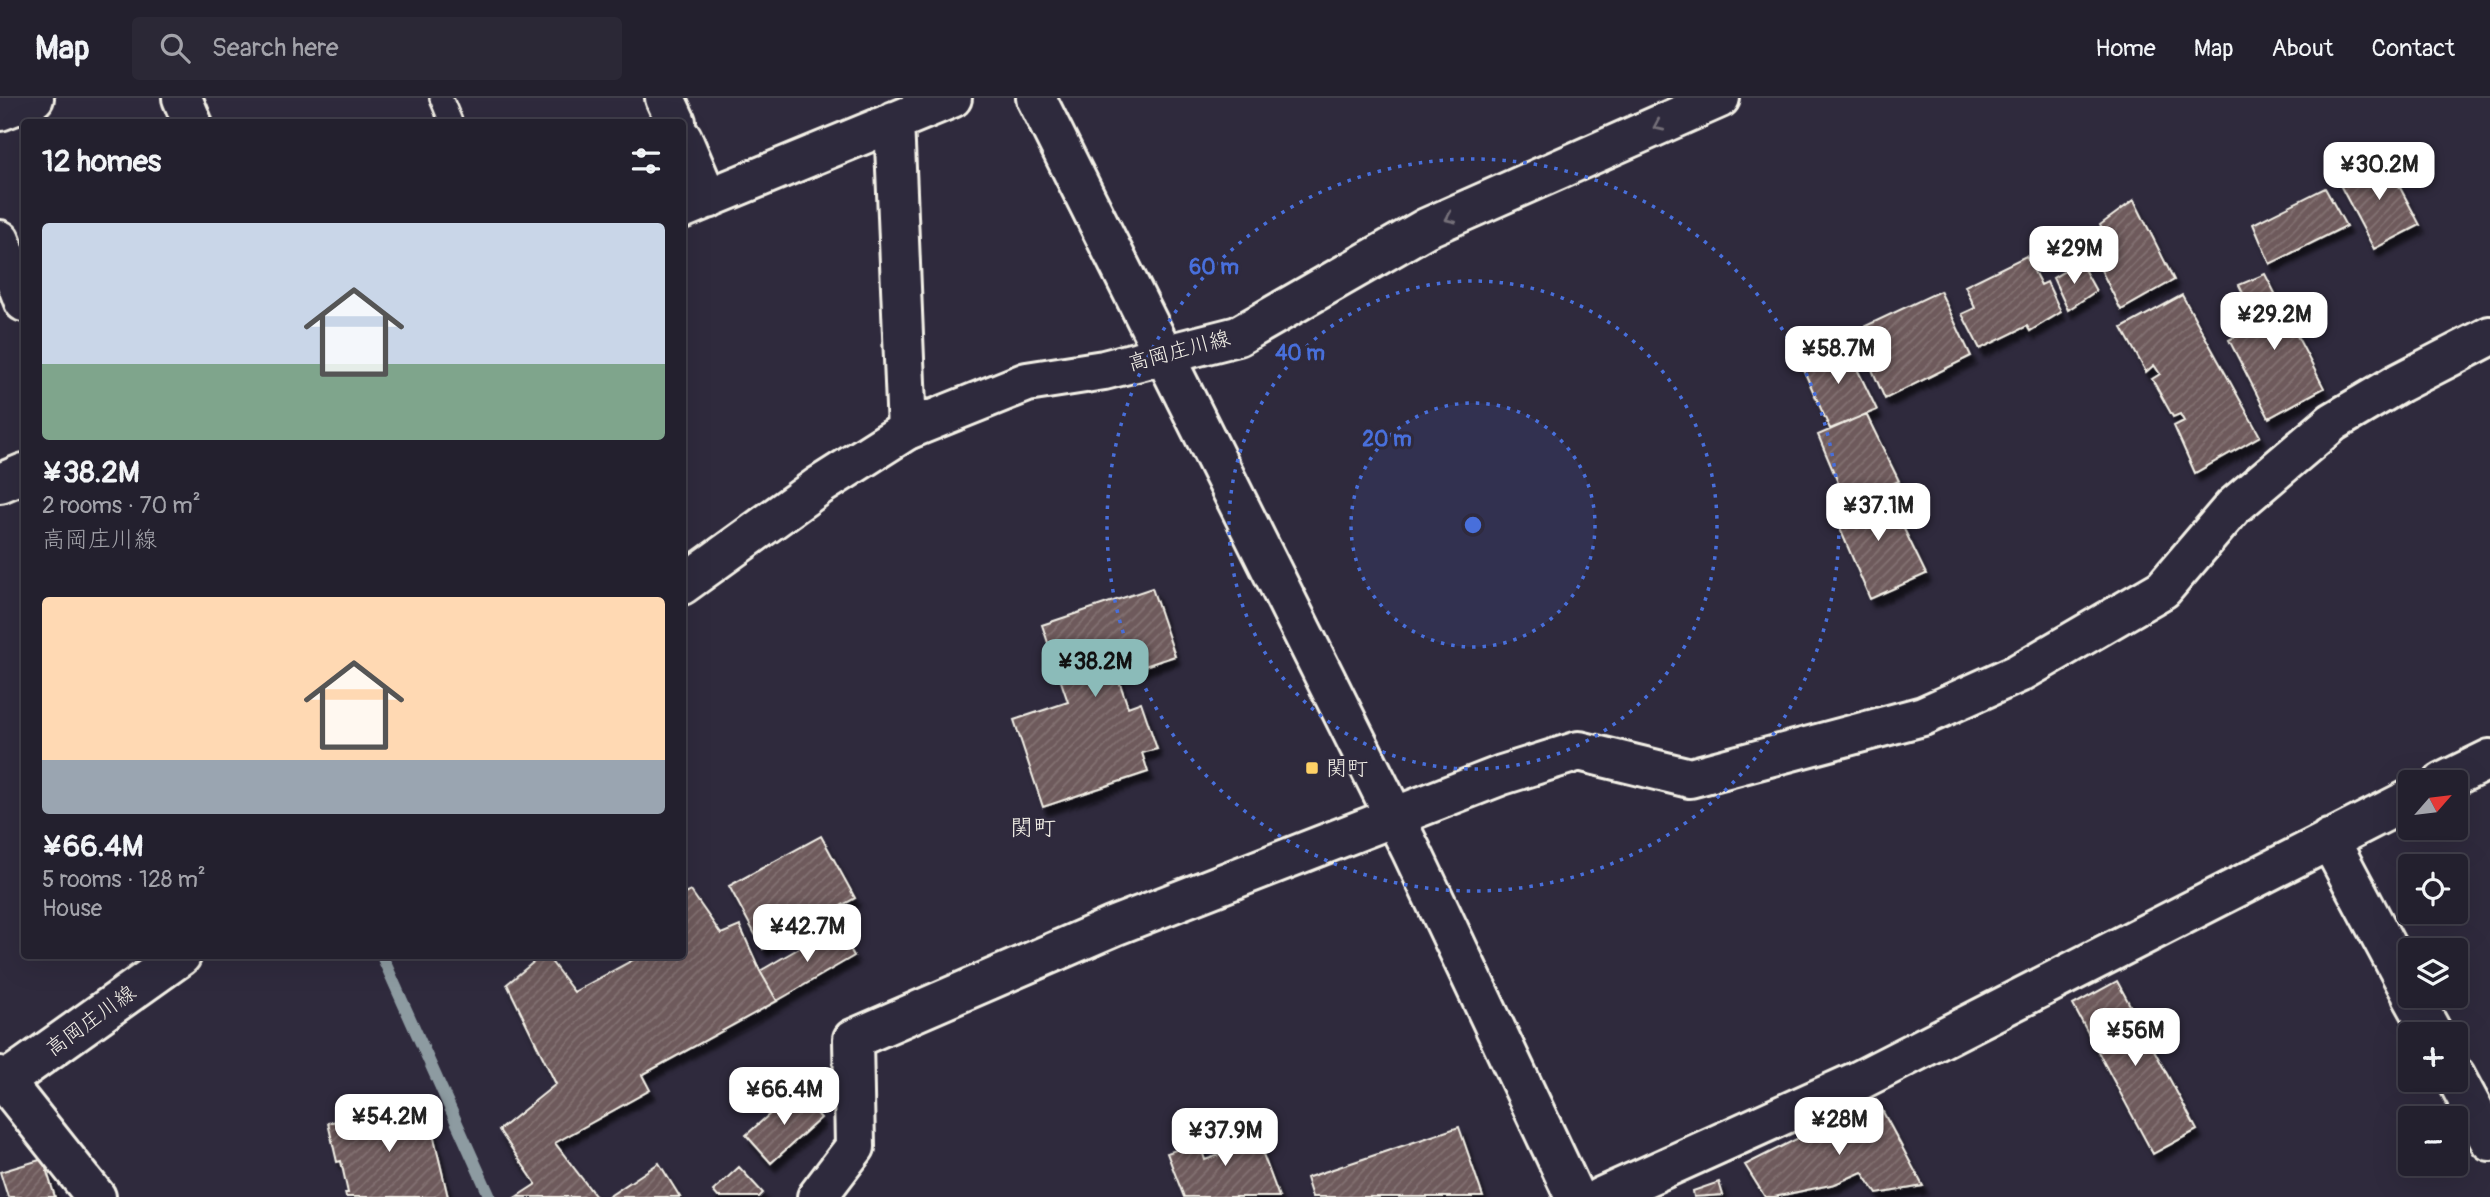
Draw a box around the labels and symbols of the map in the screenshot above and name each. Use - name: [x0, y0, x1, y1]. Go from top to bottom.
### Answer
- one-way arrow: [1653, 118, 1665, 132]
- pin: ¥30.2M: [2322, 142, 2436, 202]
- one-way arrow: [1445, 210, 1457, 224]
- pin: ¥29M: [2033, 226, 2115, 286]
- text: 60 m: [1189, 254, 1239, 281]
- pin: ¥29.2M: [2217, 292, 2331, 352]
- street label: 高岡庄川線: [1125, 324, 1233, 378]
- pin: ¥58.7M: [1781, 327, 1895, 386]
- text: 40 m: [1275, 340, 1325, 367]
- text: 20 m: [1362, 426, 1412, 453]
- pin: ¥37.1M: [1821, 484, 1935, 543]
- centre of rings: [1461, 513, 1485, 537]
- pin: ¥38.2M: [1038, 640, 1152, 699]
- place label: 関町: [1326, 755, 1368, 782]
- marker: 関町: [1304, 760, 1320, 776]
- north arrow: [2398, 770, 2468, 840]
- district label: 関町: [1010, 813, 1056, 842]
- pin: ¥42.7M: [750, 904, 864, 964]
- street label: 高岡庄川線: [41, 979, 141, 1063]
- pin: ¥56M: [2094, 1009, 2176, 1068]
- pin: ¥66.4M: [727, 1068, 841, 1127]
- pin: ¥54.2M: [332, 1094, 446, 1154]
- pin: ¥28M: [1798, 1098, 1880, 1157]
- pin: ¥37.9M: [1168, 1108, 1282, 1168]

